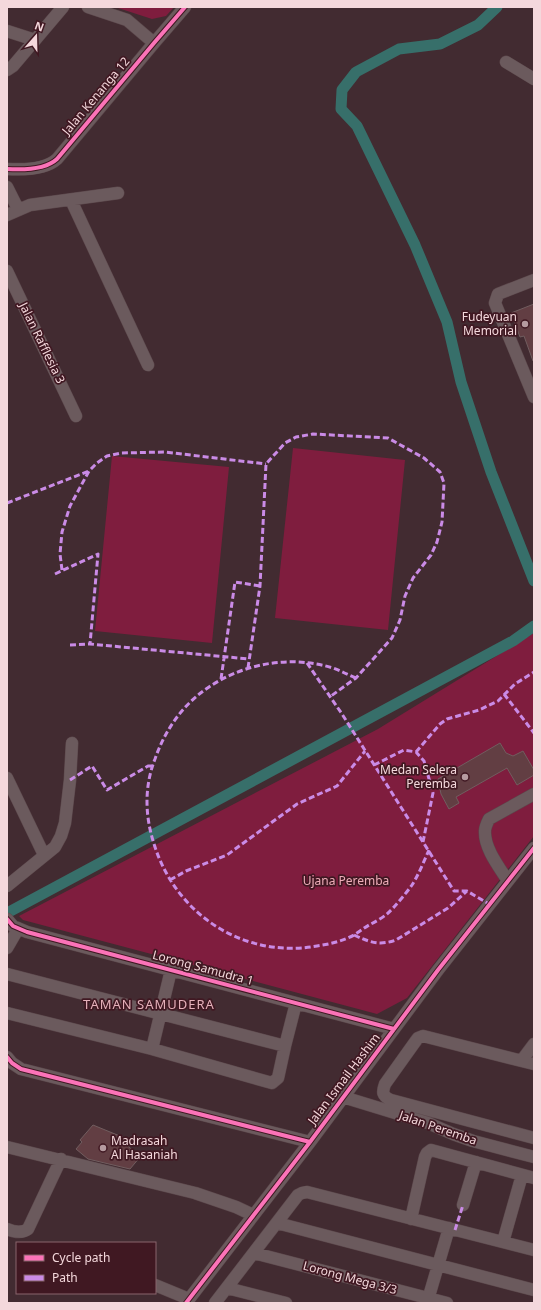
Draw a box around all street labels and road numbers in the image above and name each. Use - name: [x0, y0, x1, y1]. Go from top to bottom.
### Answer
- street label: Jalan Kenanga 12: [57, 53, 133, 139]
- street label: Jalan Rafflesia 3: [15, 298, 69, 386]
- street label: Lorong Samudra 1: [151, 946, 256, 989]
- street label: Jalan Ismail Hashim: [303, 1029, 384, 1129]
- street label: Jalan Peremba: [396, 1106, 479, 1149]
- street label: Lorong Mega 3/3: [301, 1257, 399, 1298]

